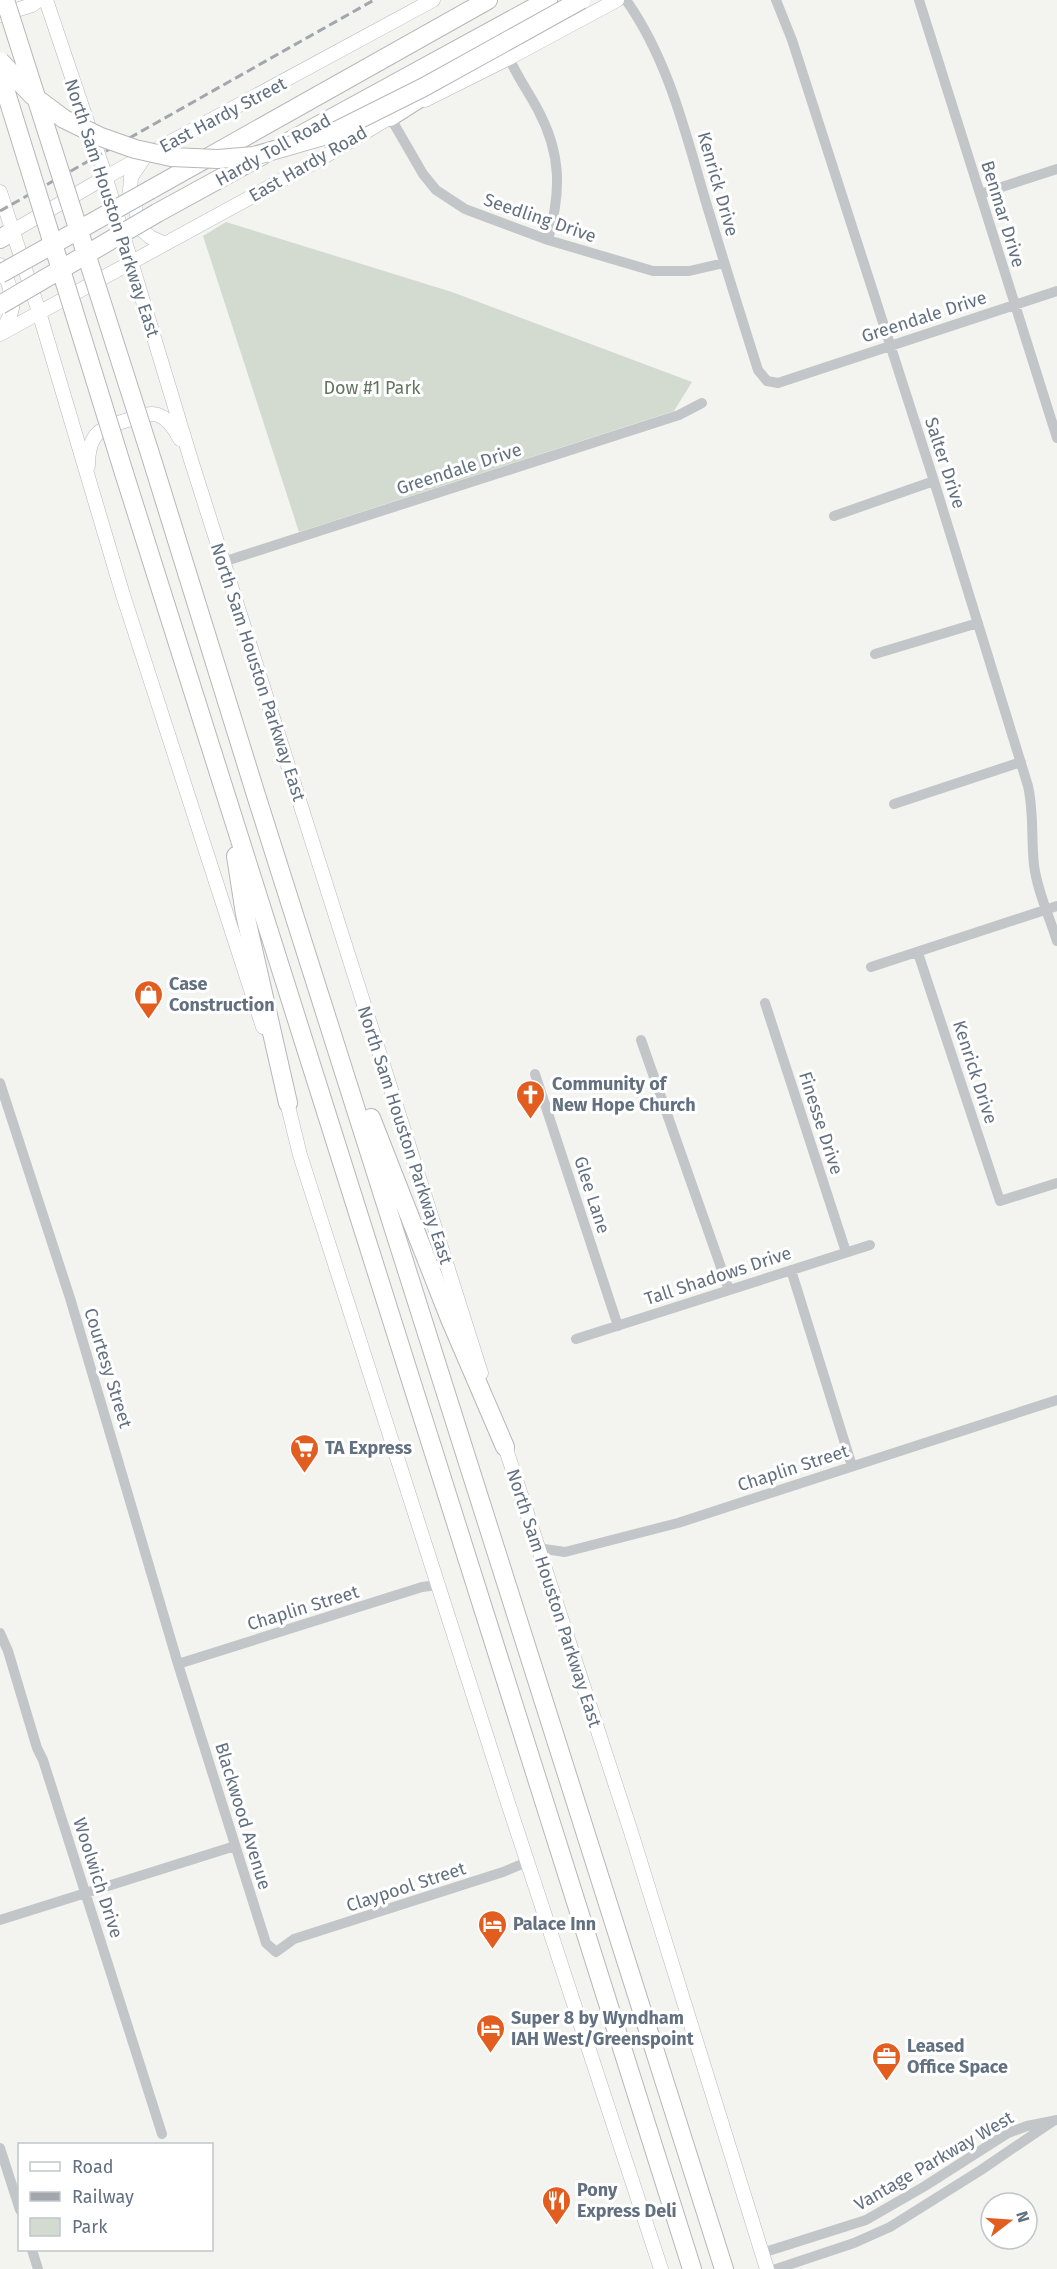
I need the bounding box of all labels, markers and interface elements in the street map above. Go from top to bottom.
street label: East Hardy Street [156,72,291,158]
street label: North Sam Houston Parkway East [60,76,164,340]
street label: Hardy Toll Road [211,109,335,191]
street label: East Hardy Road [245,121,371,207]
street label: Kenrick Drive [693,129,743,239]
street label: Benmar Drive [976,158,1030,270]
street label: Seedling Drive [481,188,599,248]
street label: Greendale Drive [859,286,989,348]
park label: Dow #1 Park [323,377,421,399]
street label: Salter Drive [920,415,970,511]
street label: Greendale Drive [394,438,524,500]
street label: North Sam Houston Parkway East [206,540,310,804]
place label: Case Construction [169,973,275,1016]
shop icon: Case Construction [132,978,164,1020]
street label: North Sam Houston Parkway East [353,1003,457,1267]
street label: Kenrick Drive [948,1017,1002,1127]
street label: Finesse Drive [794,1069,848,1177]
place label: Community of New Hope Church [552,1073,696,1116]
church icon: Community of New Hope Church [515,1078,547,1120]
street label: Glee Lane [569,1154,615,1236]
street label: Tall Shadows Drive [642,1242,794,1310]
street label: Courtesy Street [79,1305,137,1431]
supermarket icon: TA Express [288,1432,320,1474]
place label: TA Express [325,1437,412,1459]
street label: Chaplin Street [735,1440,852,1496]
street label: North Sam Houston Parkway East [502,1466,606,1730]
street label: Chaplin Street [245,1580,362,1635]
street label: Blackwood Avenue [210,1740,276,1892]
street label: Woolwich Drive [68,1815,128,1941]
street label: Claypool Street [344,1857,469,1917]
hotel icon: Palace Inn [476,1908,508,1950]
place label: Palace Inn [513,1913,596,1935]
place label: Super 8 by Wyndham IAH West/Greenspoint [511,2007,695,2050]
hotel icon: Super 8 by Wyndham IAH West/Greenspoint [474,2012,506,2054]
place label: Leased Office Space [907,2035,1008,2078]
office icon: Leased Office Space [870,2040,902,2082]
street label: Vantage Parkway West [851,2106,1018,2216]
legend [18,2143,213,2251]
text: Road [72,2156,114,2178]
place label: Pony Express Deli [577,2179,677,2222]
restaurant icon: Pony Express Deli [540,2184,572,2226]
text: Railway [72,2186,134,2208]
north arrow [979,2191,1039,2251]
text: N [1012,2209,1034,2225]
text: Park [72,2216,108,2238]

